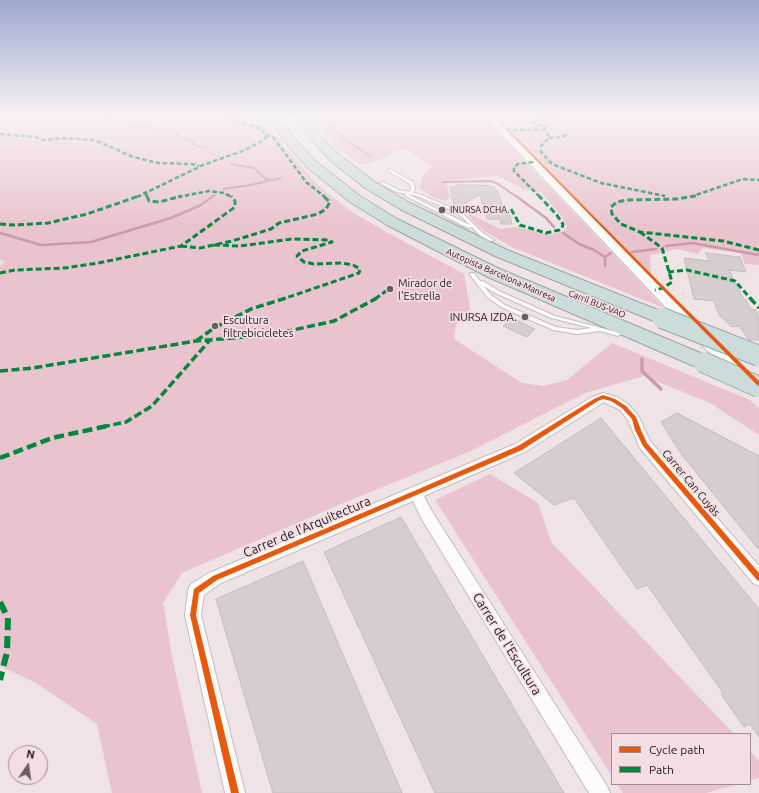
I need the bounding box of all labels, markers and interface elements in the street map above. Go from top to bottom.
marker: INURSA DCHA. [437,205,447,215]
place label: INURSA DCHA. [450,205,510,215]
street label: Autopista Barcelona-Manresa [445,246,557,304]
place label: Mirador de l'Estrella [398,276,452,302]
marker: Mirador de l'Estrella [385,284,395,294]
street label: Carril BUS-VAO [567,288,627,320]
place label: INURSA IZDA. [450,310,517,324]
marker: INURSA IZDA. [520,312,530,322]
place label: Escultura filtrebicicletes [223,313,293,339]
marker: Escultura filtrebicicletes [210,321,220,331]
street label: Carrer Can Cuyàs [659,447,723,519]
street label: Carrer de l'Arquitectura [241,493,373,561]
street label: Carrer de l'Escultura [469,590,545,698]
legend [611,733,751,785]
text: Cycle path [649,743,705,756]
north arrow [8,745,48,785]
text: N [25,748,36,761]
text: Path [649,763,674,776]

